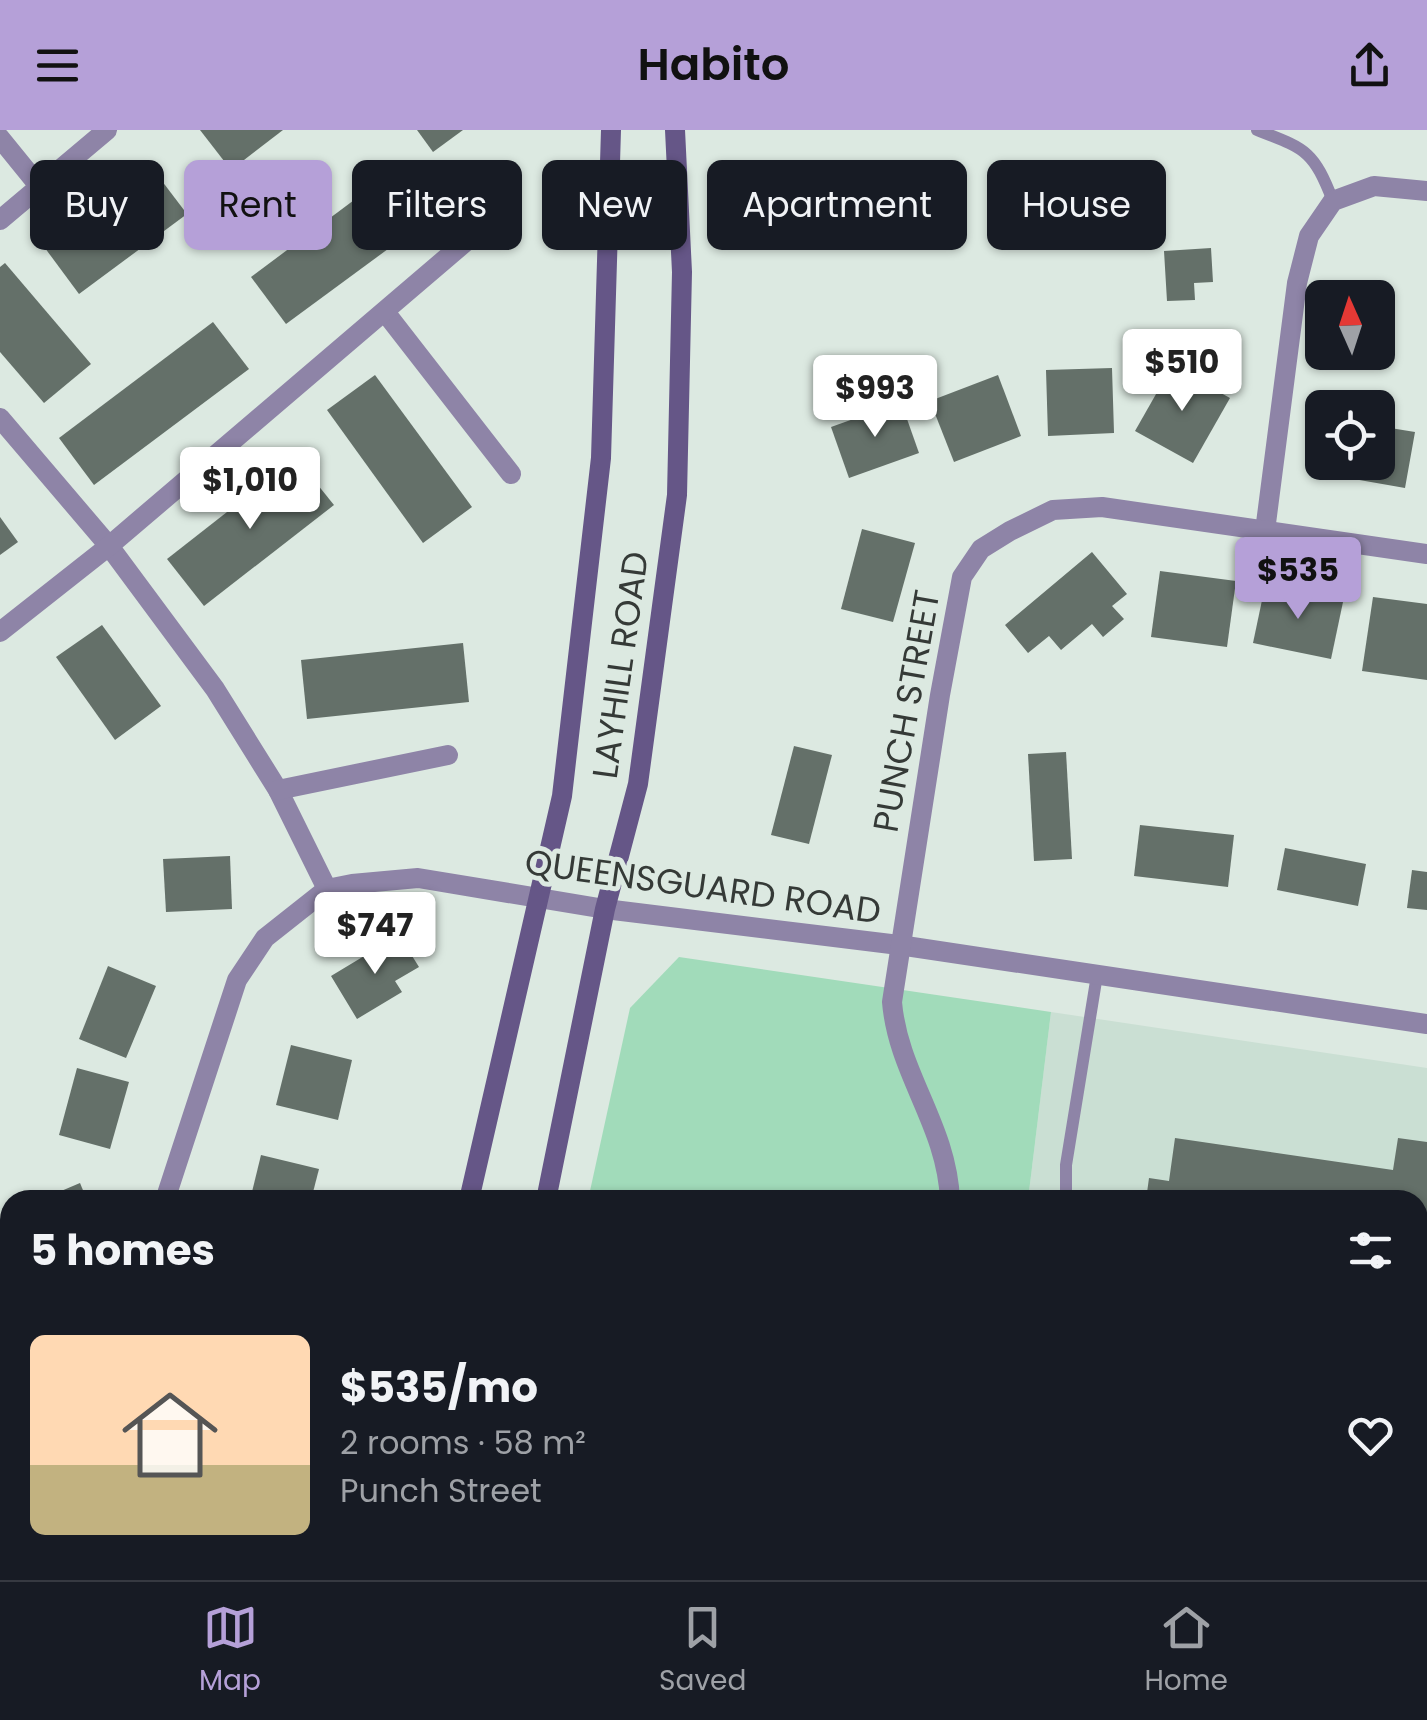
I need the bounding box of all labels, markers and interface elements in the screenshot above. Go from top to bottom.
text: Habito [638,33,789,96]
icon: menu [30,38,85,93]
icon: share [1342,38,1397,93]
chip: Buy [30,160,164,250]
chip: Rent [184,160,332,250]
chip: Filters [352,160,522,250]
chip: New [542,160,687,250]
chip: Apartment [707,160,967,250]
chip: House [987,160,1166,250]
north arrow [1305,280,1395,370]
map controls [1305,280,1395,480]
pin: $510 [1123,329,1241,414]
text: $510 [1145,339,1219,384]
pin: $993 [816,355,934,440]
text: $993 [835,365,915,410]
button: locate [1305,390,1395,480]
pin: $1,010 [169,447,331,532]
text: $1,010 [202,457,298,502]
pin: $535 [1239,537,1357,622]
text: $535 [1257,547,1339,592]
street label: LAYHILL ROAD [580,548,660,782]
street label: PUNCH STREET [861,586,951,836]
street label: QUEENSGUARD ROAD [522,837,884,935]
pin: $747 [316,892,434,977]
text: $747 [337,902,413,947]
text: 5 homes [30,1221,215,1280]
icon: filters [1343,1223,1398,1278]
text: $535/mo [340,1358,538,1417]
icon: home [110,1375,230,1495]
icon: heart [1343,1408,1398,1463]
text: 2 rooms · 58 m² [340,1420,586,1465]
text: Punch Street [340,1468,542,1513]
tab: Map [199,1600,261,1702]
tab: Saved [659,1600,746,1702]
tab: Home [1144,1600,1228,1702]

